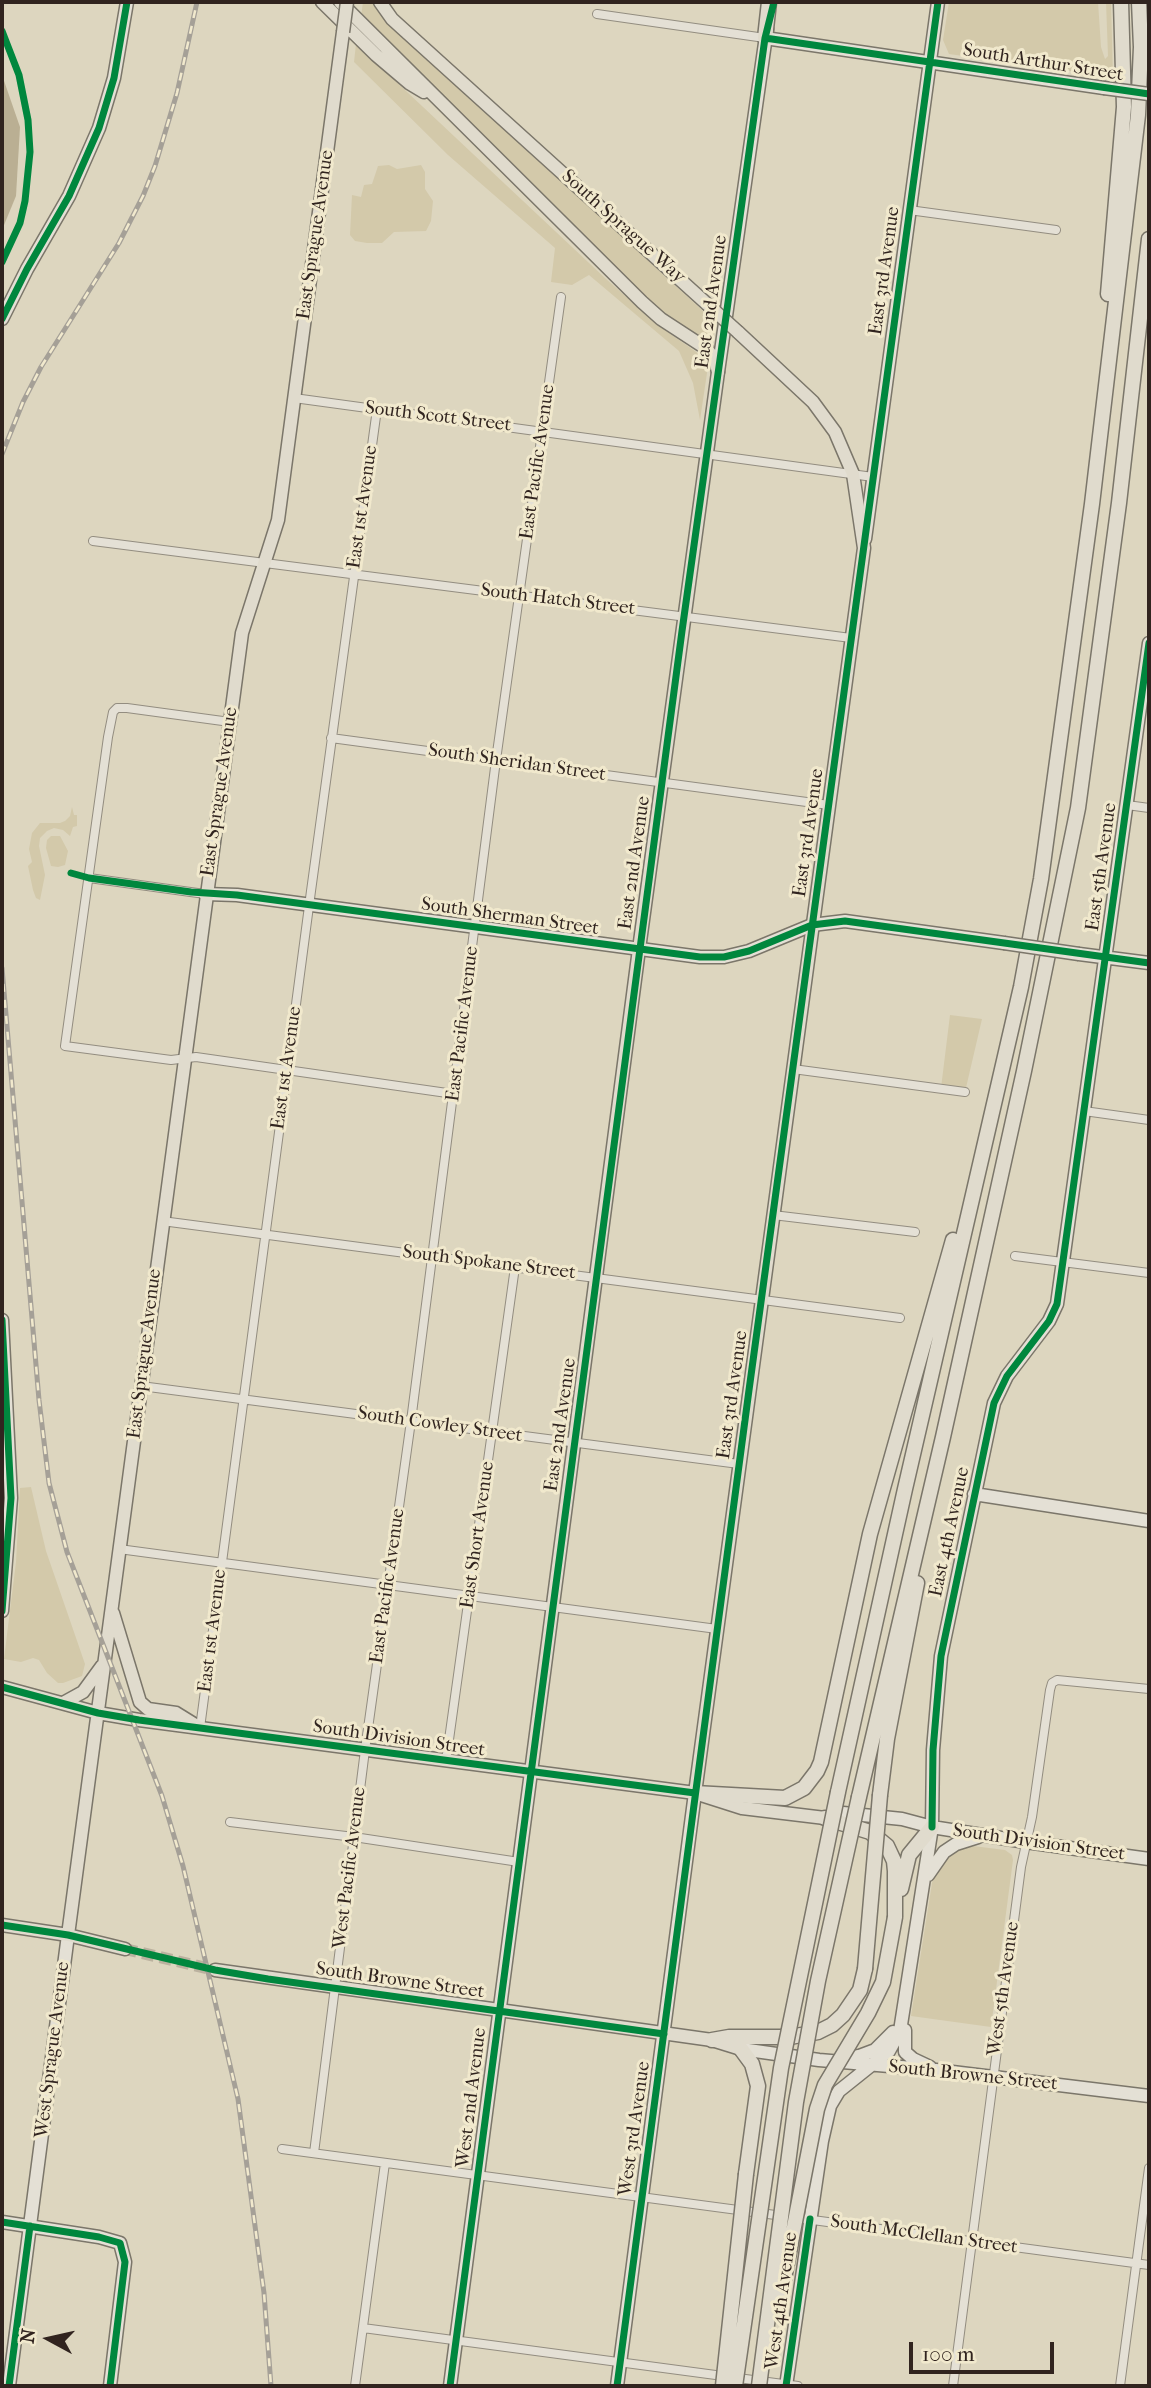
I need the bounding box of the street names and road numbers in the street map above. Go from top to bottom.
street label: South Arthur Street [961,39,1125,87]
street label: East Sprague Avenue [293,149,339,321]
street label: South Sprague Way [556,165,690,289]
street label: East 3rd Avenue [865,205,905,337]
street label: East 2nd Avenue [691,234,733,370]
street label: East Pacific Avenue [516,383,560,541]
street label: South Scott Street [364,397,512,437]
street label: East 1st Avenue [343,444,383,570]
street label: South Hatch Street [480,579,636,621]
street label: East Sprague Avenue [197,706,243,878]
street label: South Sheridan Street [427,739,607,787]
street label: East 3rd Avenue [789,767,829,899]
street label: East 2nd Avenue [614,795,656,931]
street label: East 5th Avenue [1082,801,1122,933]
street label: South Sherman Street [420,893,600,941]
street label: East Pacific Avenue [442,945,484,1103]
street label: East 1st Avenue [267,1005,307,1131]
street label: South Spokane Street [401,1241,577,1285]
street label: East Sprague Avenue [123,1268,167,1440]
street label: East 3rd Avenue [713,1329,753,1461]
street label: East 2nd Avenue [540,1357,582,1493]
street label: South Cowley Street [356,1402,524,1448]
street label: East Short Avenue [456,1460,500,1610]
street label: East 4th Avenue [925,1465,975,1599]
street label: East Pacific Avenue [366,1507,410,1665]
street label: East 1st Avenue [194,1568,232,1694]
street label: South Division Street [311,1716,487,1762]
street label: West Pacific Avenue [329,1786,371,1950]
street label: South Division Street [951,1820,1127,1866]
street label: West 5th Avenue [983,1920,1025,2058]
street label: South Browne Street [314,1958,486,2004]
street label: West Sprague Avenue [31,1961,75,2139]
street label: West 2nd Avenue [452,2027,492,2169]
street label: South Browne Street [887,2056,1059,2096]
street label: West 3rd Avenue [614,2060,656,2198]
street label: South McClellan Street [829,2211,1019,2259]
street label: West 4th Avenue [761,2231,803,2371]

